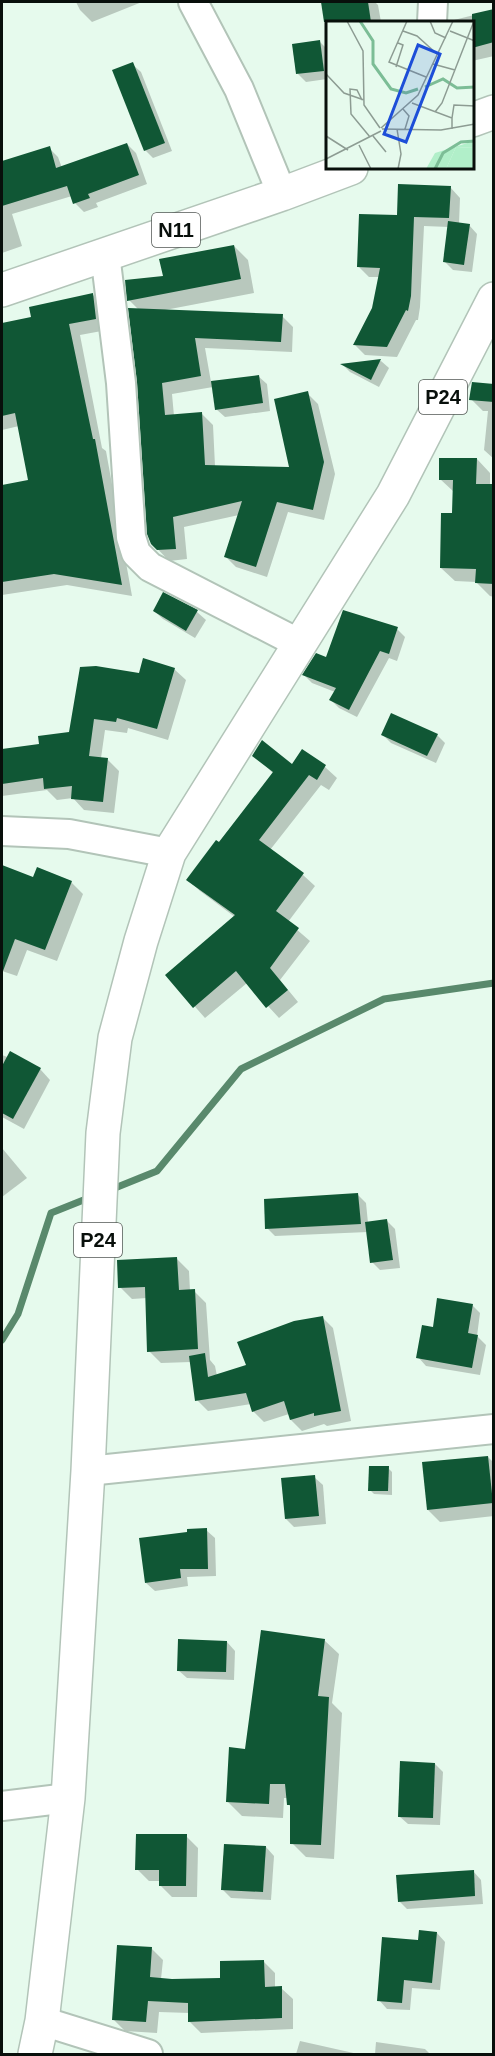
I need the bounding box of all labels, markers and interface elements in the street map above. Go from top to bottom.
inset map [326,21,474,170]
road number: N11 [152,213,200,247]
road number: P24 [419,380,467,414]
road number: P24 [74,1223,122,1257]

